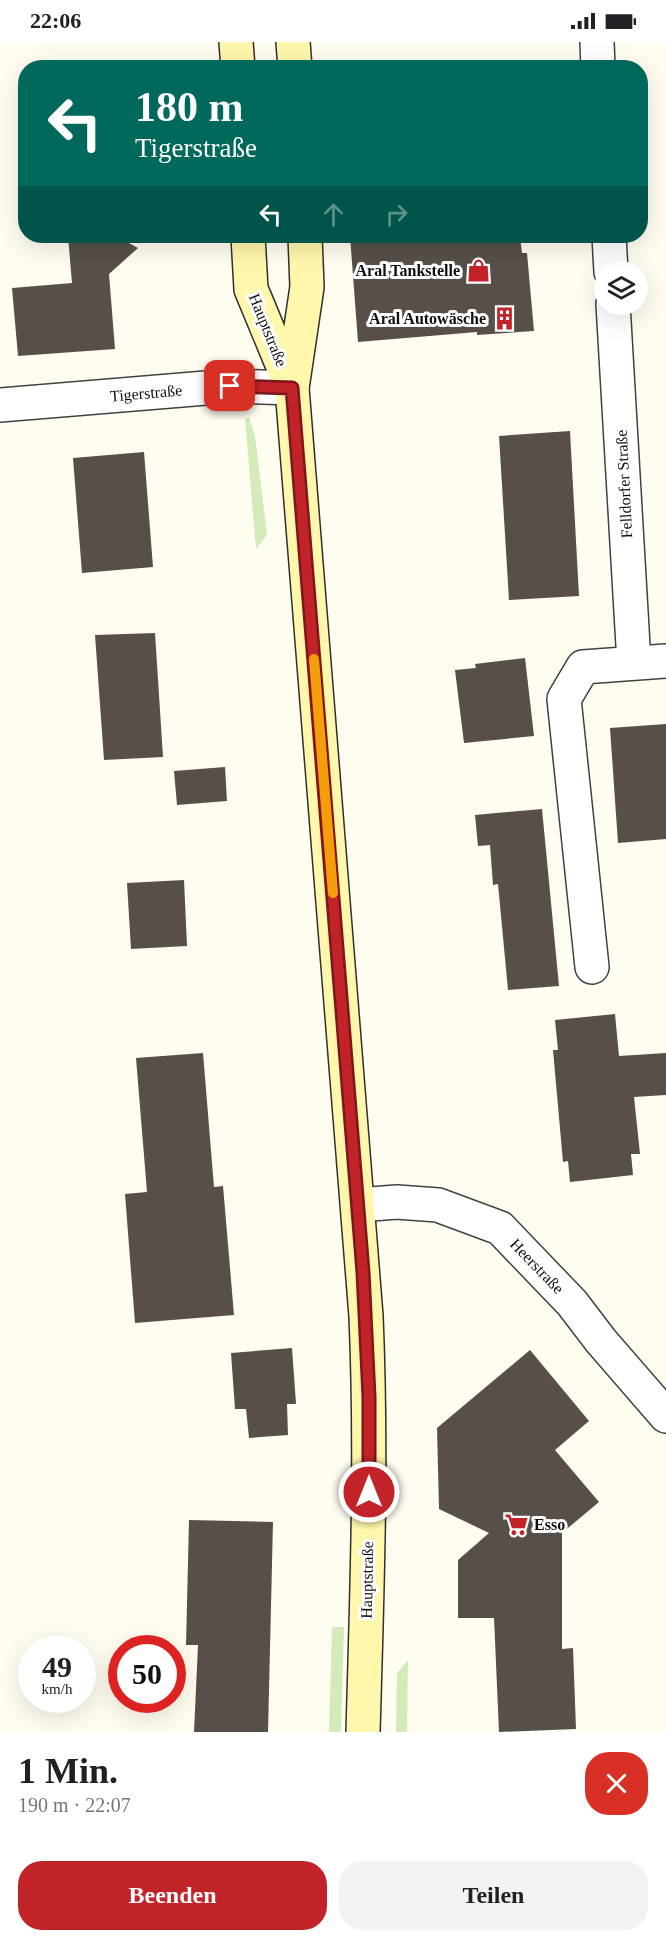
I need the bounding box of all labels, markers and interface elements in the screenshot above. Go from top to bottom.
text: 22:06 [30,8,81,33]
icon: left [36,84,114,162]
text: 180 m [135,84,244,130]
text: Tigerstraße [135,133,257,163]
icon: left [254,198,287,231]
icon: ahead [317,198,350,231]
icon: right [380,198,413,231]
shop icon: Aral Tankstelle [465,257,491,283]
map controls [594,261,648,315]
button: layers [594,261,648,315]
place label: Aral Tankstelle [356,262,460,279]
street label: Hauptstraße [245,291,290,369]
building icon: Aral Autowäsche [491,305,517,331]
place label: Aral Autowäsche [369,310,486,327]
pin [204,360,255,411]
icon: arrive [213,369,246,402]
street label: Tigerstraße [109,381,183,406]
street label: Felldorfer Straße [613,429,635,539]
street label: Heerstraße [507,1235,567,1297]
position arrow [337,1460,401,1524]
supermarket icon: Esso [503,1511,529,1537]
place label: Esso [534,1516,565,1533]
street label: Hauptstraße [358,1541,377,1619]
speed limit sign: 50 [108,1635,186,1713]
text: 49 [42,1650,72,1683]
text: km/h [42,1681,72,1697]
text: 1 Min. [18,1751,118,1791]
button: close [585,1752,648,1815]
text: 190 m · 22:07 [18,1794,131,1816]
button: Beenden [18,1861,327,1930]
button: Teilen [339,1861,648,1930]

